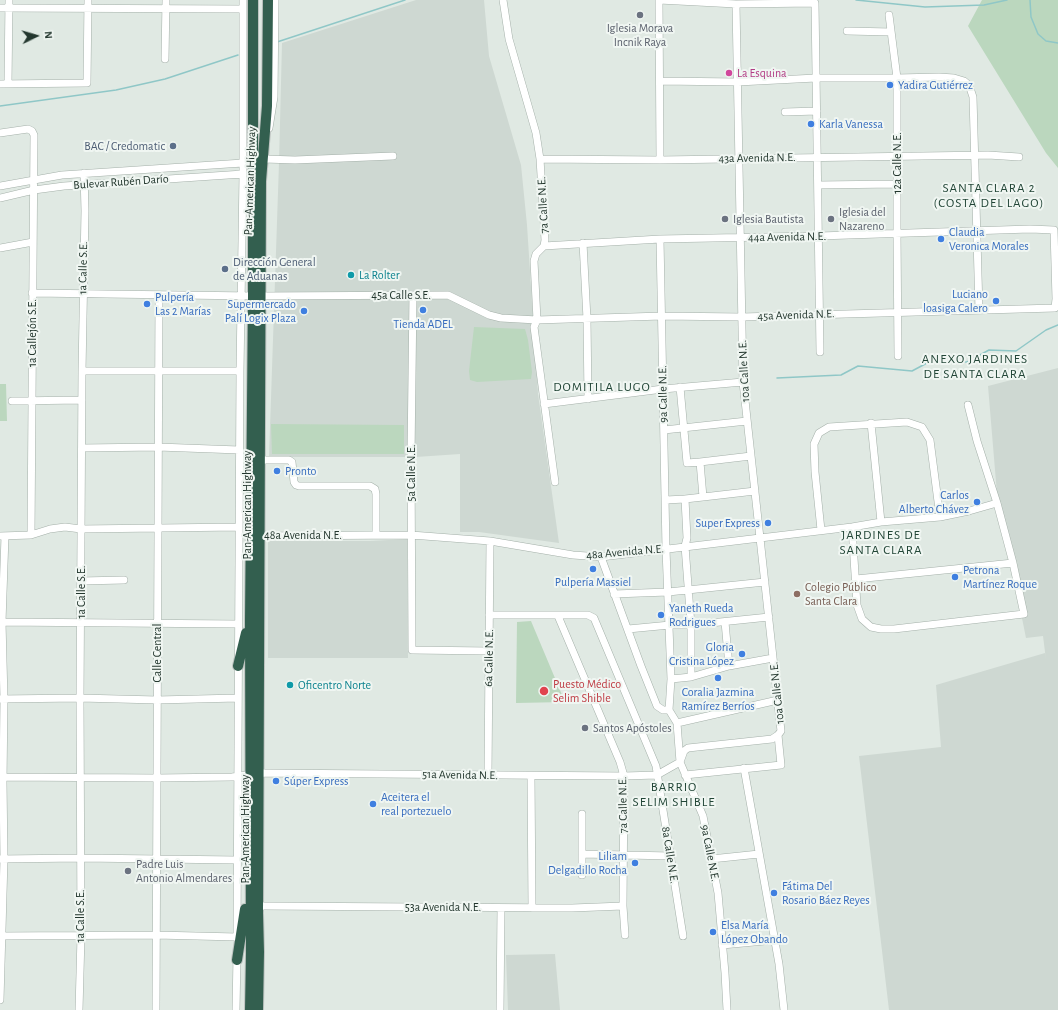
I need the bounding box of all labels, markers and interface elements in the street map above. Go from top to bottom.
marker: Iglesia Morava Incnik Raya [635,10,645,20]
north arrow [16,16,56,56]
place label: Iglesia Morava Incnik Raya [607,21,673,49]
text: N [43,31,54,39]
place label: La Esquina [737,66,787,80]
marker: La Esquina [724,68,734,78]
place label: Yadira Gutiérrez [898,78,973,92]
marker: Yadira Gutiérrez [885,80,895,90]
place label: Karla Vanessa [819,117,883,131]
marker: Karla Vanessa [806,119,816,129]
street label: Pan-American Highway [241,126,259,236]
street label: 12a Calle N.E. [890,132,904,194]
place label: BAC / Credomatic [84,139,165,153]
marker: BAC / Credomatic [168,141,178,151]
street label: 43a Avenida N.E. [718,150,796,166]
street label: Bulevar Rubén Darío [73,171,169,193]
street label: 7a Calle N.E. [534,176,552,234]
district label: SANTA CLARA 2 (COSTA DEL LAGO) [934,180,1044,211]
place label: Iglesia del Nazareno [839,205,886,233]
place label: Iglesia Bautista [733,212,804,226]
marker: Iglesia Bautista [720,214,730,224]
marker: Iglesia del Nazareno [826,214,836,224]
place label: Claudia Veronica Morales [949,225,1029,253]
street label: 44a Avenida N.E. [748,229,826,245]
marker: Claudia Veronica Morales [936,234,946,244]
street label: 1a Calle S.E. [75,241,91,295]
place label: Dirección General de Aduanas [233,255,316,283]
marker: Dirección General de Aduanas [220,264,230,274]
place label: La Rolter [359,268,400,282]
marker: La Rolter [346,270,356,280]
place label: Luciano loasiga Calero [923,287,988,315]
street label: 45a Calle S.E. [371,288,431,302]
place label: Pulpería Las 2 Marías [155,290,211,318]
marker: Luciano loasiga Calero [991,296,1001,306]
place label: Supermercado Palí Logix Plaza [225,297,296,325]
street label: 1a Callejón S.E. [25,299,39,367]
marker: Pulpería Las 2 Marías [142,299,152,309]
marker: Tienda ADEL [418,305,428,315]
marker: Supermercado Palí Logix Plaza [299,306,309,316]
street label: 45a Avenida N.E. [757,306,835,324]
place label: Tienda ADEL [393,317,453,331]
street label: 10a Calle N.E. [735,340,753,402]
district label: ANEXO JARDINES DE SANTA CLARA [922,351,1028,382]
street label: 9a Calle N.E. [655,365,671,423]
district label: DOMITILA LUGO [553,379,651,395]
street label: 5a Calle N.E. [404,445,418,501]
street label: Pan-American Highway [240,451,254,559]
place label: Pronto [285,464,316,478]
marker: Pronto [272,466,282,476]
place label: Carlos Alberto Chávez [899,488,969,516]
marker: Carlos Alberto Chávez [972,497,982,507]
place label: Super Express [695,516,760,530]
marker: Super Express [763,518,773,528]
district label: JARDINES DE SANTA CLARA [839,527,923,558]
street label: 48a Avenida N.E. [264,528,342,542]
street label: 48a Avenida N.E. [585,541,665,563]
place label: Petrona Martínez Roque [963,563,1037,591]
marker: Pulpería Massiel [588,564,598,574]
street label: 1a Calle S.E. [74,565,88,619]
marker: Petrona Martínez Roque [950,572,960,582]
place label: Pulpería Massiel [555,575,631,589]
place label: Colegio Público Santa Clara [805,580,877,608]
marker: Colegio Público Santa Clara [792,589,802,599]
place label: Yaneth Rueda Rodrigues [669,601,734,629]
marker: Yaneth Rueda Rodrigues [656,610,666,620]
street label: Calle Central [150,623,164,683]
street label: 6a Calle N.E. [481,629,497,687]
place label: Gloria Cristina López [669,640,734,668]
marker: Gloria Cristina López [737,649,747,659]
street label: 10a Calle N.E. [767,661,787,725]
marker: Coralia Jazmina Ramírez Berríos [713,673,723,683]
place label: Puesto Médico Selim Shible [553,677,621,705]
place label: Oficentro Norte [298,678,371,692]
marker: Oficentro Norte [285,680,295,690]
marker: Puesto Médico Selim Shible [538,685,550,697]
place label: Coralia Jazmina Ramírez Berríos [681,685,755,713]
place label: Santos Apóstoles [593,721,672,735]
marker: Santos Apóstoles [580,723,590,733]
street label: 51a Avenida N.E. [422,767,498,783]
place label: Súper Express [284,774,349,788]
street label: Pan-American Highway [238,775,252,883]
marker: Súper Express [271,776,281,786]
street label: 7a Calle N.E. [615,776,631,834]
district label: BARRIO SELIM SHIBLE [633,779,715,810]
place label: Aceitera el real portezuelo [381,790,451,818]
marker: Aceitera el real portezuelo [368,799,378,809]
street label: 9a Calle N.E. [697,823,723,883]
street label: 8a Calle N.E. [658,825,682,885]
place label: Liliam Delgadillo Rocha [548,849,627,877]
place label: Padre Luis Antonio Almendares [136,857,232,885]
marker: Liliam Delgadillo Rocha [630,858,640,868]
marker: Padre Luis Antonio Almendares [123,866,133,876]
place label: Fátima Del Rosario Báez Reyes [782,879,870,907]
marker: Fátima Del Rosario Báez Reyes [769,888,779,898]
street label: 1a Calle S.E. [73,889,87,943]
street label: 53a Avenida N.E. [405,900,481,914]
place label: Elsa María López Obando [721,918,788,946]
marker: Elsa María López Obando [708,927,718,937]

